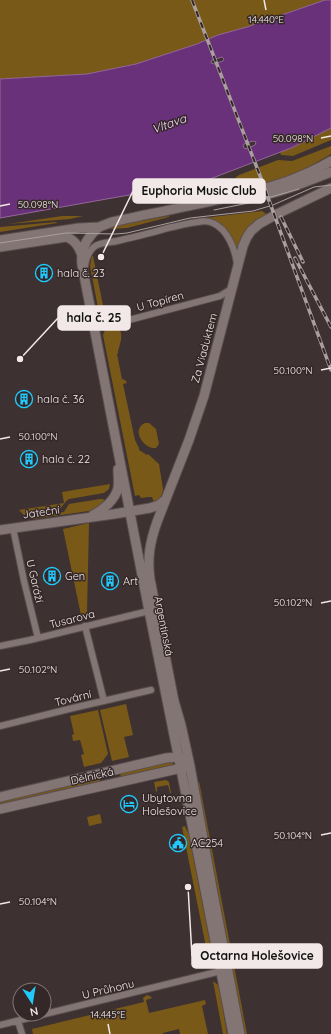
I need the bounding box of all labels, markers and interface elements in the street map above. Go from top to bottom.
text: 14.440°E [248,13,284,26]
water label: Vltava [150,110,189,137]
text: 50.098°N [273,132,313,145]
callout: Euphoria Music Club [133,179,265,203]
text: Euphoria Music Club [141,183,257,198]
text: 50.098°N [18,198,58,211]
building icon: hala č. 23 [34,263,54,283]
place label: hala č. 23 [57,266,105,280]
street label: U Topíren [135,288,185,314]
callout: hala č. 25 [58,306,130,330]
text: hala č. 25 [66,310,122,325]
street label: Za Viaduktem [188,311,220,385]
text: 50.100°N [274,364,313,377]
building icon: hala č. 36 [14,389,34,409]
place label: hala č. 36 [37,392,85,406]
text: 50.100°N [19,430,58,443]
building icon: hala č. 22 [19,449,39,469]
place label: hala č. 22 [42,452,90,466]
street label: Jateční [22,502,61,522]
street label: U Garáží [23,558,47,604]
building icon: Gen [42,566,62,586]
place label: Gen [65,569,85,583]
building icon: Art [100,571,120,591]
place label: Art [123,574,138,588]
street label: Argentinská [151,595,177,657]
text: 50.102°N [274,596,312,609]
street label: Tusarova [48,607,96,631]
text: 50.102°N [19,663,57,676]
street label: Tovární [53,687,93,709]
street label: Dělnická [69,764,115,788]
place label: Ubytovna Holešovice [142,791,197,818]
hotel icon: Ubytovna Holešovice [119,794,139,814]
text: 50.104°N [274,829,312,842]
public building icon: AC254 [168,833,188,853]
place label: AC254 [191,836,223,850]
text: 50.104°N [19,895,57,908]
callout: Octarna Holešovice [192,944,322,968]
text: Octarna Holešovice [200,948,314,963]
street label: U Průhonu [80,976,136,1002]
north arrow [12,982,52,1022]
text: N [29,1004,39,1019]
text: 14.445°E [90,1008,126,1021]

